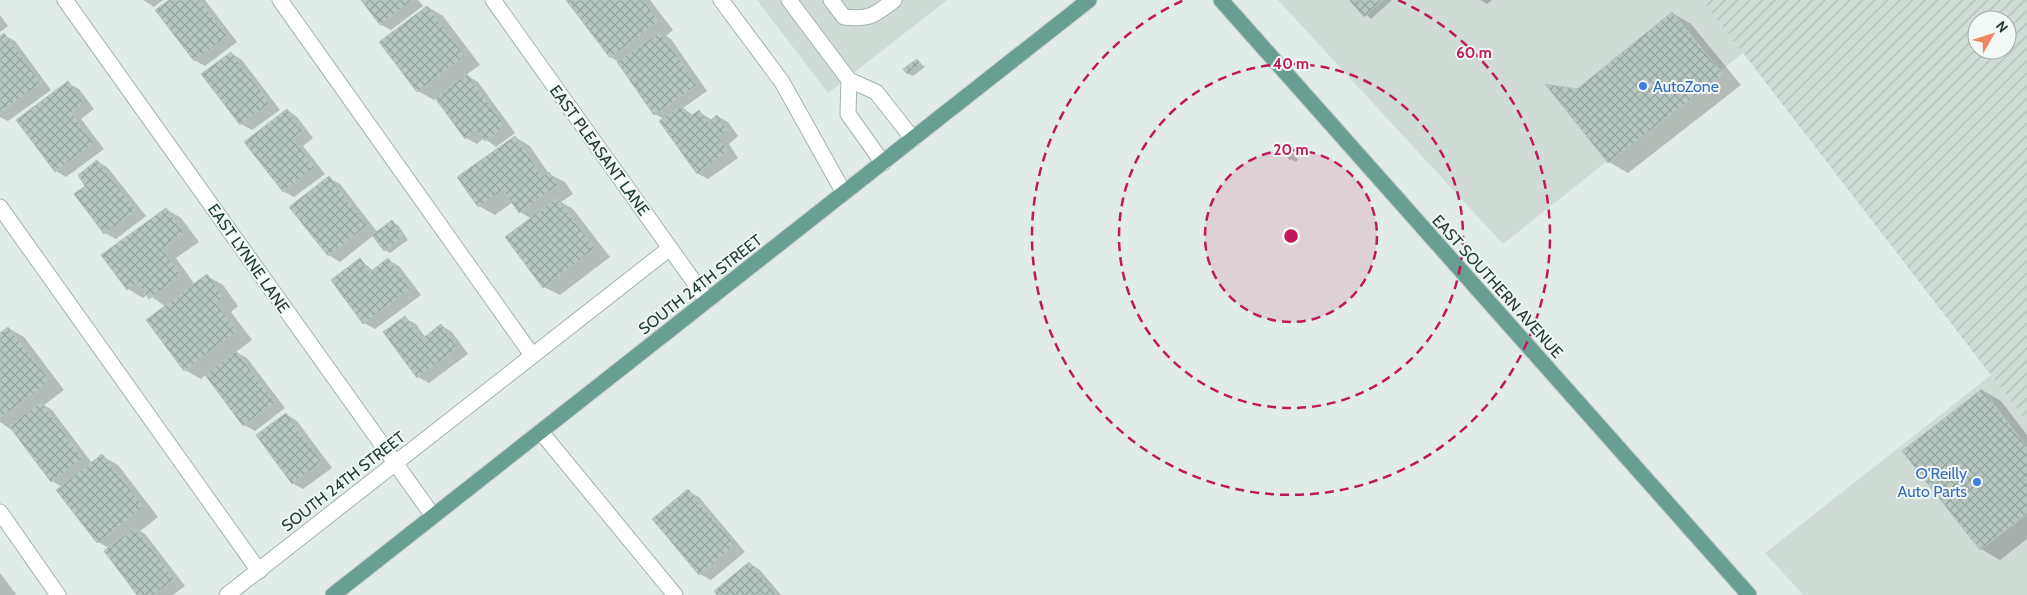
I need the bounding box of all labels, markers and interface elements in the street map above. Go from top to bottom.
north arrow [1967,10,2017,60]
text: N [1992,17,2012,36]
text: 60 m [1456,44,1492,62]
text: 40 m [1273,55,1309,73]
place label: AutoZone [1653,77,1719,96]
marker: AutoZone [1637,80,1649,92]
street label: EAST PLEASANT LANE [546,81,653,219]
text: 20 m [1274,141,1308,159]
street label: EAST LYNNE LANE [204,200,293,317]
street label: EAST SOUTHERN AVENUE [1428,211,1567,362]
centre of rings [1282,227,1300,245]
street label: SOUTH 24TH STREET [635,230,766,338]
street label: SOUTH 24TH STREET [278,427,409,535]
place label: O'Reilly Auto Parts [1898,464,1967,501]
marker: O'Reilly Auto Parts [1971,476,1983,488]

